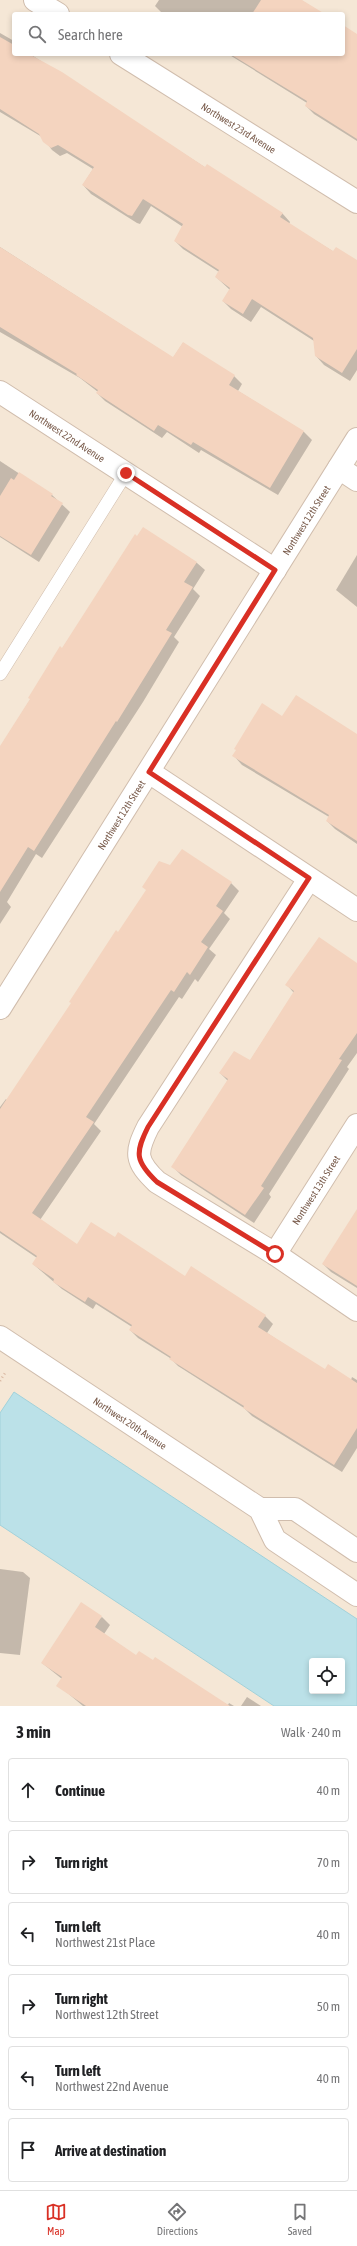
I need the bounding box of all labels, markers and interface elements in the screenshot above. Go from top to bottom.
search box [12,12,345,56]
icon: search [26,23,48,45]
text: Search here [58,26,123,43]
street label: Northwest 23rd Avenue [200,100,278,156]
street label: Northwest 22nd Avenue [27,407,107,464]
route end [117,464,135,482]
street label: Northwest 12th Street [280,483,332,557]
street label: Northwest 12th Street [95,778,147,852]
street label: Northwest 13th Street [290,1153,342,1227]
route start [266,1245,284,1263]
street label: Northwest 20th Avenue [91,1395,169,1452]
map controls [309,1658,345,1694]
button: locate [309,1658,345,1694]
text: 3 min [16,1722,51,1742]
text: Walk · 240 m [281,1725,341,1740]
icon: ahead [17,1779,39,1801]
text: Continue [55,1782,105,1799]
text: 40 m [317,1783,340,1798]
icon: right [17,1851,39,1873]
text: Turn right [55,1854,108,1871]
text: 70 m [317,1855,340,1870]
text: Turn left [55,1918,101,1935]
icon: left [17,1923,39,1945]
text: 40 m [317,1927,340,1942]
text: Northwest 21st Place [55,1935,155,1950]
text: Turn right [55,1990,108,2007]
icon: right [17,1995,39,2017]
text: 50 m [317,1999,340,2014]
text: Northwest 12th Street [55,2007,159,2022]
text: Turn left [55,2062,101,2079]
icon: left [17,2067,39,2089]
text: 40 m [317,2071,340,2086]
text: Northwest 22nd Avenue [55,2079,169,2094]
icon: arrive [17,2139,39,2161]
text: Arrive at destination [55,2142,166,2159]
tab: Map [45,2201,67,2237]
tab: Directions [157,2201,198,2237]
tab: Saved [288,2201,312,2237]

